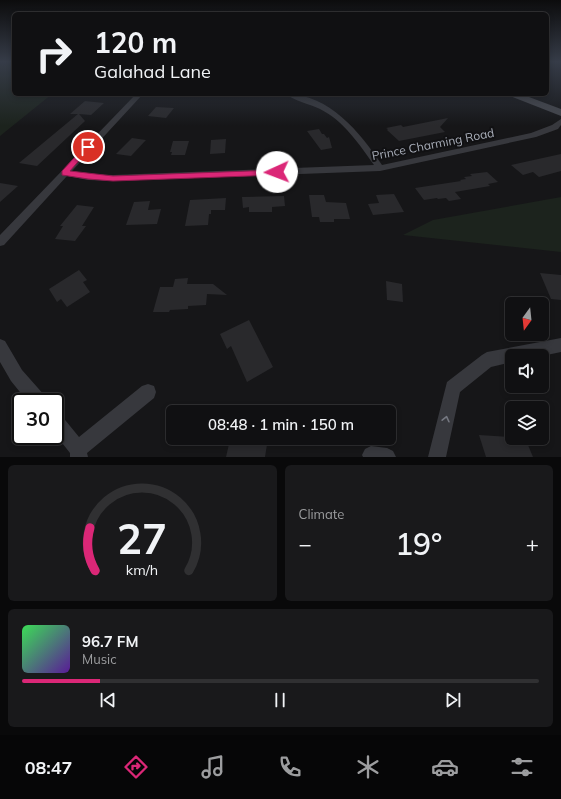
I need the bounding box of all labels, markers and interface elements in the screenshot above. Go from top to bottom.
text: 120 m [94,25,177,60]
icon: right [28,28,80,80]
text: Galahad Lane [94,60,211,83]
street label: Prince Charming Road [370,125,496,163]
pin [71,130,105,164]
icon: arrive [77,136,99,158]
position arrow [256,151,298,193]
north arrow [505,297,549,341]
map controls [505,297,549,445]
button: sound [505,349,549,393]
speed limit sign: 30 [12,393,64,445]
button: layers [505,401,549,445]
text: 08:48 · 1 min · 150 m [208,415,354,434]
one-way arrow [441,416,449,422]
text: Climate [299,506,344,522]
text: 27 [117,512,167,564]
text: 19° [395,525,442,563]
text: − [299,530,312,558]
text: + [526,530,539,558]
text: km/h [126,561,158,579]
text: 96.7 FM [82,632,138,651]
text: Music [82,651,117,667]
icon: previous [97,689,119,711]
icon: pause [269,689,291,711]
icon: next [442,689,464,711]
icon: directions [122,753,150,781]
icon: music [199,753,227,781]
icon: phone [276,753,304,781]
icon: climate [354,753,382,781]
icon: car [431,753,459,781]
icon: filters [508,753,536,781]
text: 08:47 [25,756,72,779]

